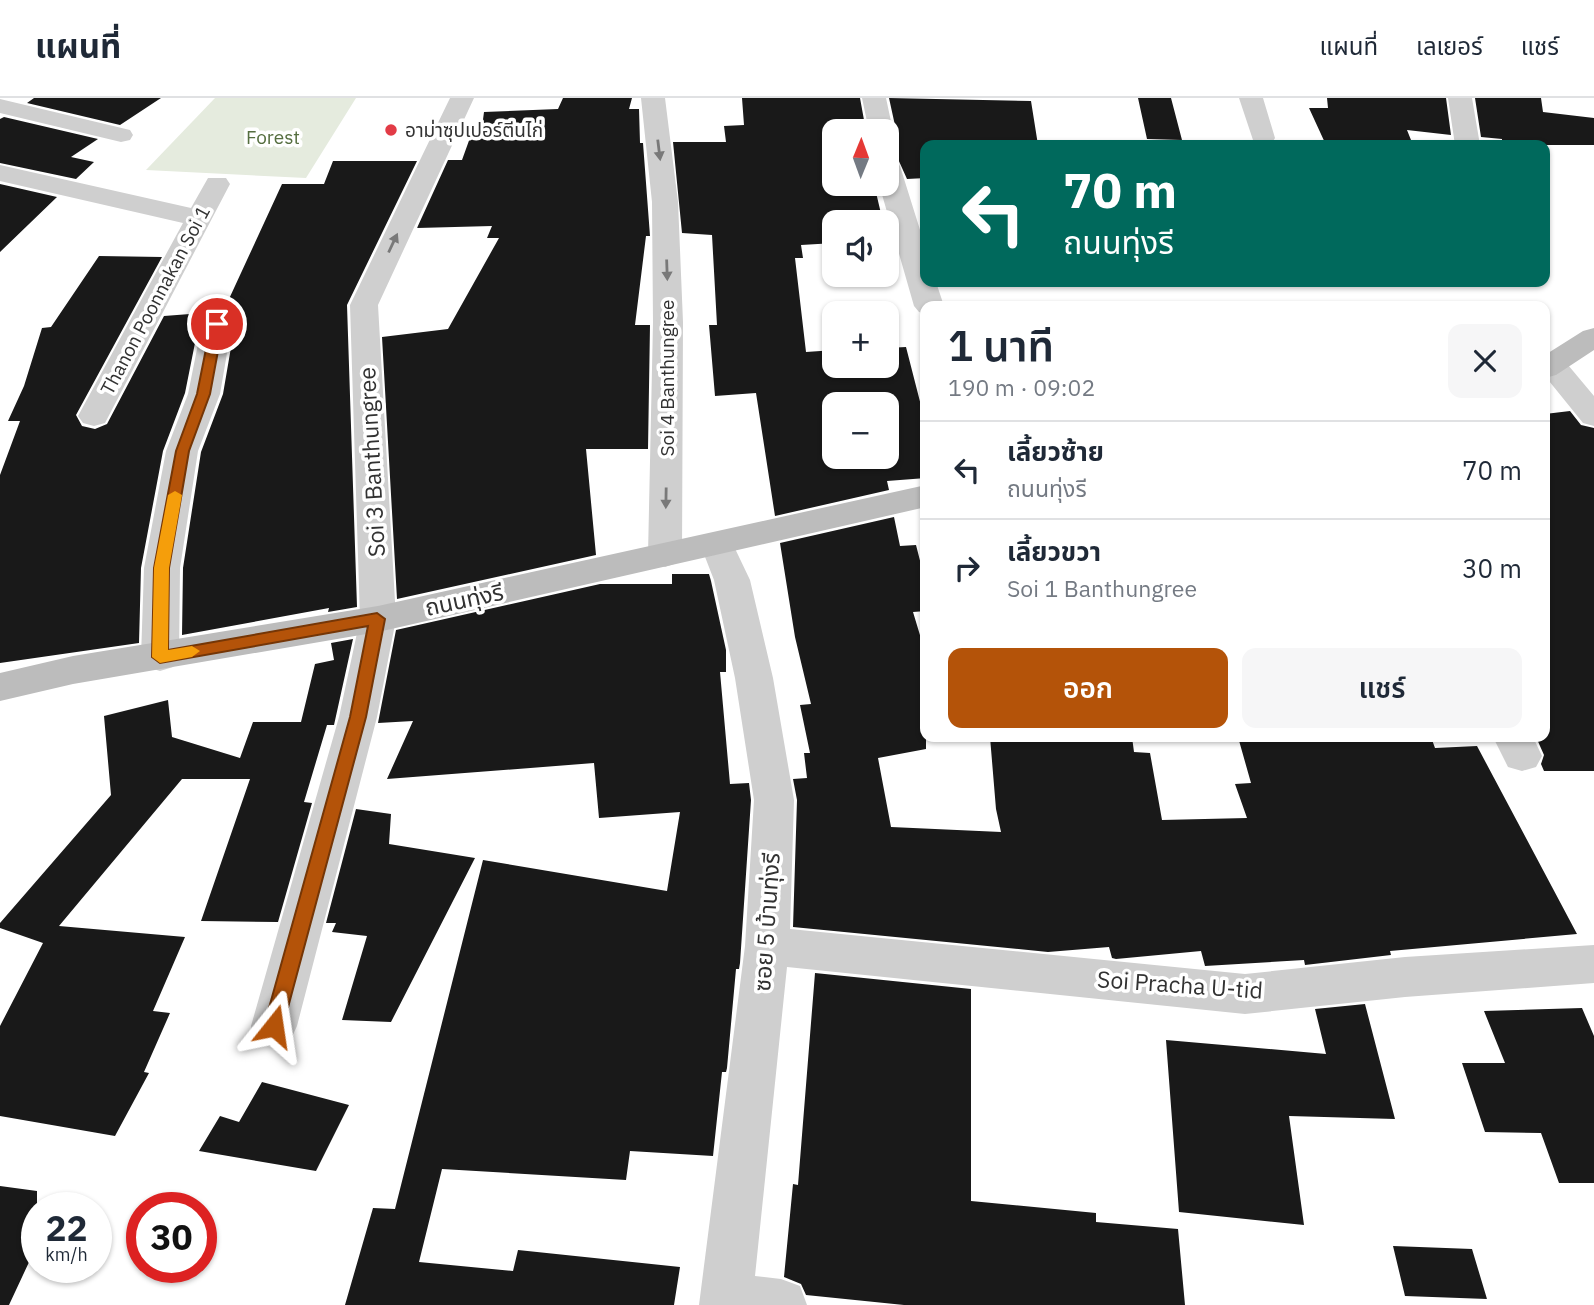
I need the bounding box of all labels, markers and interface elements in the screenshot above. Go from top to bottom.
text: แผนที่ [35,24,121,67]
text: แผนที่ [1320,30,1378,62]
text: เลเยอร์ [1416,30,1483,62]
text: แชร์ [1521,30,1559,62]
place label: อาม่าซุปเปอร์ตีนไก่ [405,118,543,142]
north arrow [822,119,900,196]
map controls [822,119,899,469]
marker: อาม่าซุปเปอร์ตีนไก่ [383,122,399,138]
park label: Forest [246,125,300,149]
one-way arrow [653,139,664,161]
text: 70 m [1063,158,1177,221]
icon: left [948,168,1039,259]
street label: Thanon Poonnakan Soi 1 [95,202,215,398]
button: sound [822,210,899,287]
text: ถนนทุ่งรี [1063,221,1174,263]
one-way arrow [387,233,399,253]
one-way arrow [661,260,672,282]
pin [187,294,247,354]
street label: Soi 4 Banthungree [655,300,679,456]
button: + [822,301,899,378]
icon: arrive [198,305,236,343]
text: 1 นาที [948,318,1054,373]
button: close [1448,324,1522,398]
street label: Soi 3 Banthungree [351,366,391,558]
text: 190 m · 09:02 [948,372,1095,402]
button: − [822,392,899,469]
text: เลี้ยวซ้าย [1007,434,1104,468]
icon: left [948,451,986,489]
text: 70 m [1462,453,1522,487]
text: ถนนทุ่งรี [1007,473,1087,503]
one-way arrow [660,487,672,509]
text: เลี้ยวขวา [1007,534,1101,568]
icon: right [948,549,986,587]
text: 30 m [1462,551,1522,585]
text: Soi 1 Banthungree [1007,573,1197,603]
street label: ถนนทุ่งรี [422,576,506,622]
button: ออก [948,648,1228,728]
button: แชร์ [1242,648,1522,728]
street label: ซอย 5 บ้านทุ่งรี [746,852,786,992]
street label: Soi Pracha U-tid [1096,963,1264,1005]
position arrow [237,989,311,1063]
speed limit sign: 30 [126,1192,217,1283]
text: 22 [45,1205,88,1251]
text: km/h [45,1243,88,1266]

